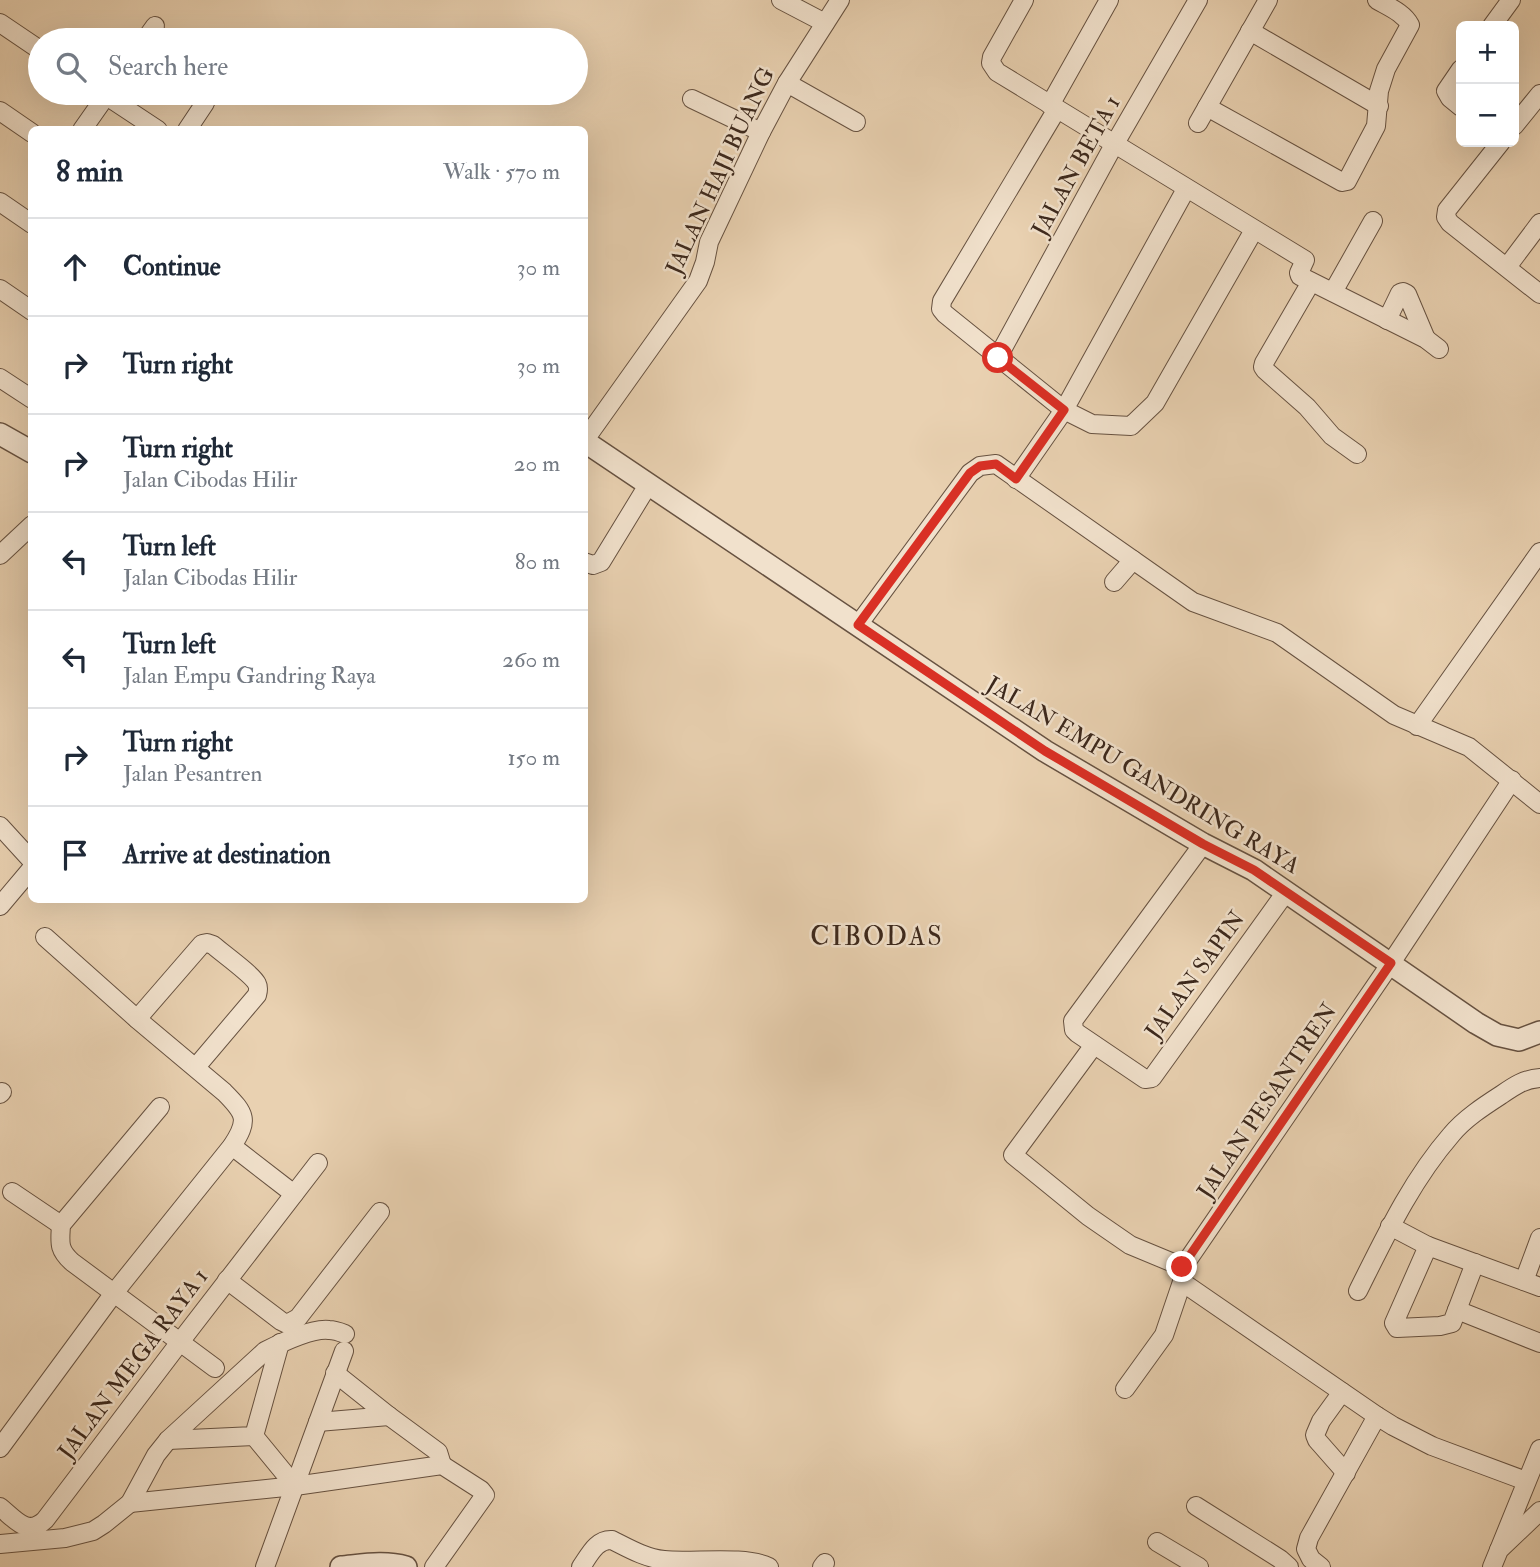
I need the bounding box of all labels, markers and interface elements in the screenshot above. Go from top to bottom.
map controls [1456,21,1519,147]
button: + [1456,21,1519,84]
search box [28,28,588,105]
icon: search [52,48,90,86]
text: Search here [108,51,228,83]
street label: JALAN HAJI BUANG [659,63,781,280]
button: − [1456,84,1519,147]
street label: JALAN BETA 1 [1025,90,1127,242]
text: 8 min [56,153,123,190]
text: Walk · 570 m [443,157,560,186]
icon: ahead [56,248,94,286]
text: Continue [123,251,221,283]
text: 30 m [517,253,560,282]
route start [982,342,1013,373]
icon: right [56,346,94,384]
text: Turn right [123,349,233,381]
text: 30 m [517,351,560,380]
text: Turn right [123,433,233,465]
icon: right [56,444,94,482]
text: 20 m [514,449,560,478]
text: Jalan Cibodas Hilir [123,465,297,494]
text: Turn left [123,531,216,563]
icon: left [56,542,94,580]
text: 80 m [515,547,560,576]
text: Jalan Cibodas Hilir [123,563,297,592]
text: Turn left [123,629,216,661]
icon: left [56,640,94,678]
text: 260 m [502,645,560,674]
text: Jalan Empu Gandring Raya [123,661,376,690]
street label: JALAN EMPU GANDRING RAYA [980,669,1305,881]
text: Turn right [123,727,233,759]
icon: right [56,738,94,776]
text: 150 m [507,743,560,772]
text: Jalan Pesantren [123,759,262,788]
icon: arrive [56,836,94,874]
text: Arrive at destination [123,839,331,871]
street label: JALAN SAPIN [1138,905,1252,1046]
district label: CIBODAS [810,921,944,953]
street label: JALAN PESANTREN [1190,997,1344,1205]
route end [1166,1251,1197,1282]
street label: JALAN MEGA RAYA 1 [51,1263,214,1466]

